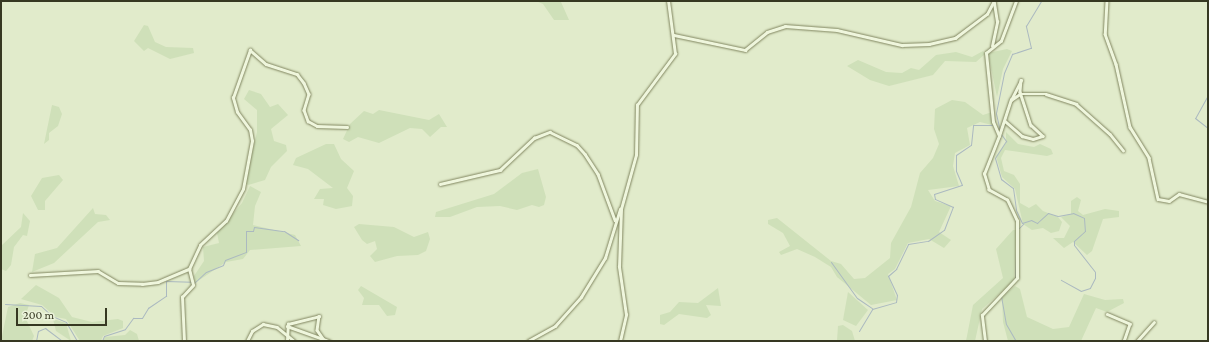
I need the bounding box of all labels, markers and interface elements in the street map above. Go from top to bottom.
scale bar [18,300,109,326]
text: 200 m [23,308,54,322]

